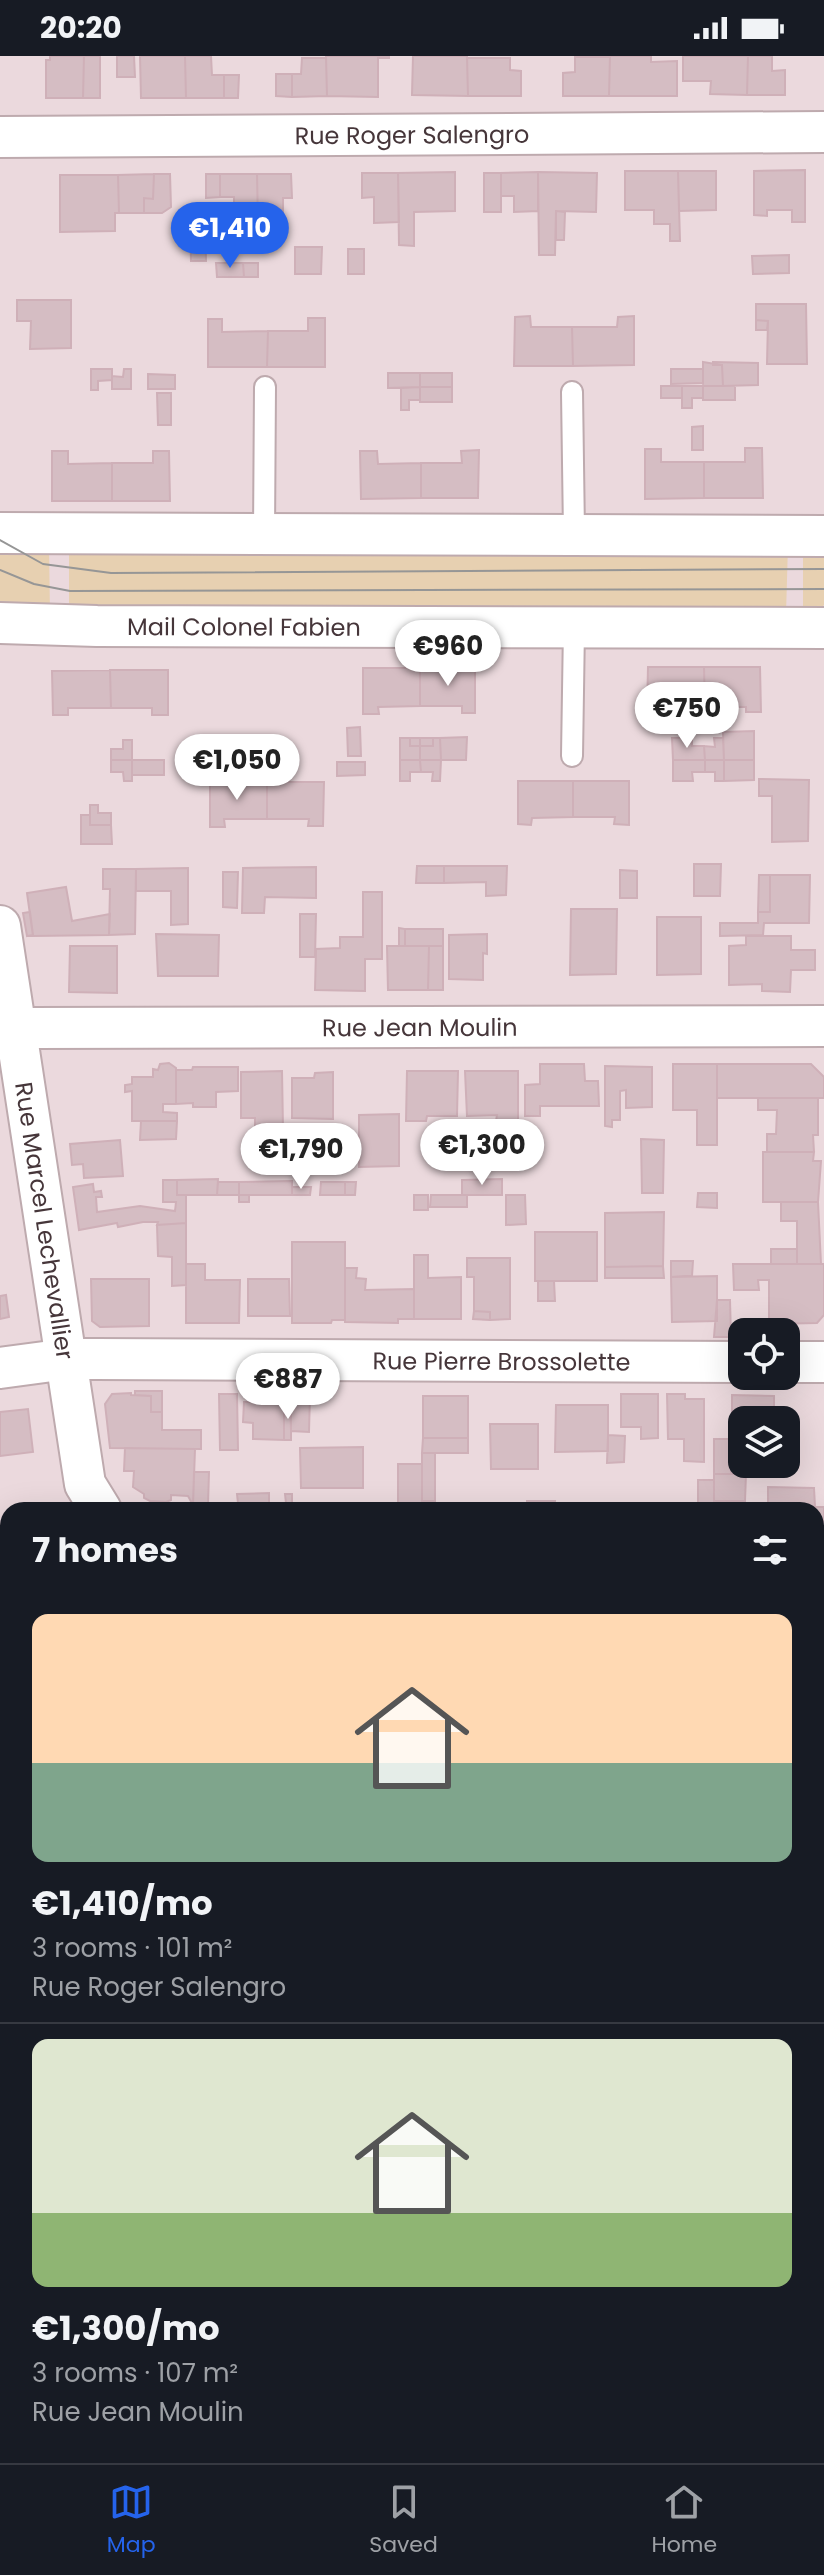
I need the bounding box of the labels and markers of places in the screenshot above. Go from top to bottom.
pin: €1,410 [165,202,295,270]
pin: €960 [401,620,495,688]
pin: €750 [640,682,734,750]
pin: €1,050 [172,734,302,802]
pin: €1,300 [417,1119,547,1187]
pin: €1,790 [236,1123,366,1191]
pin: €887 [241,1353,335,1421]

